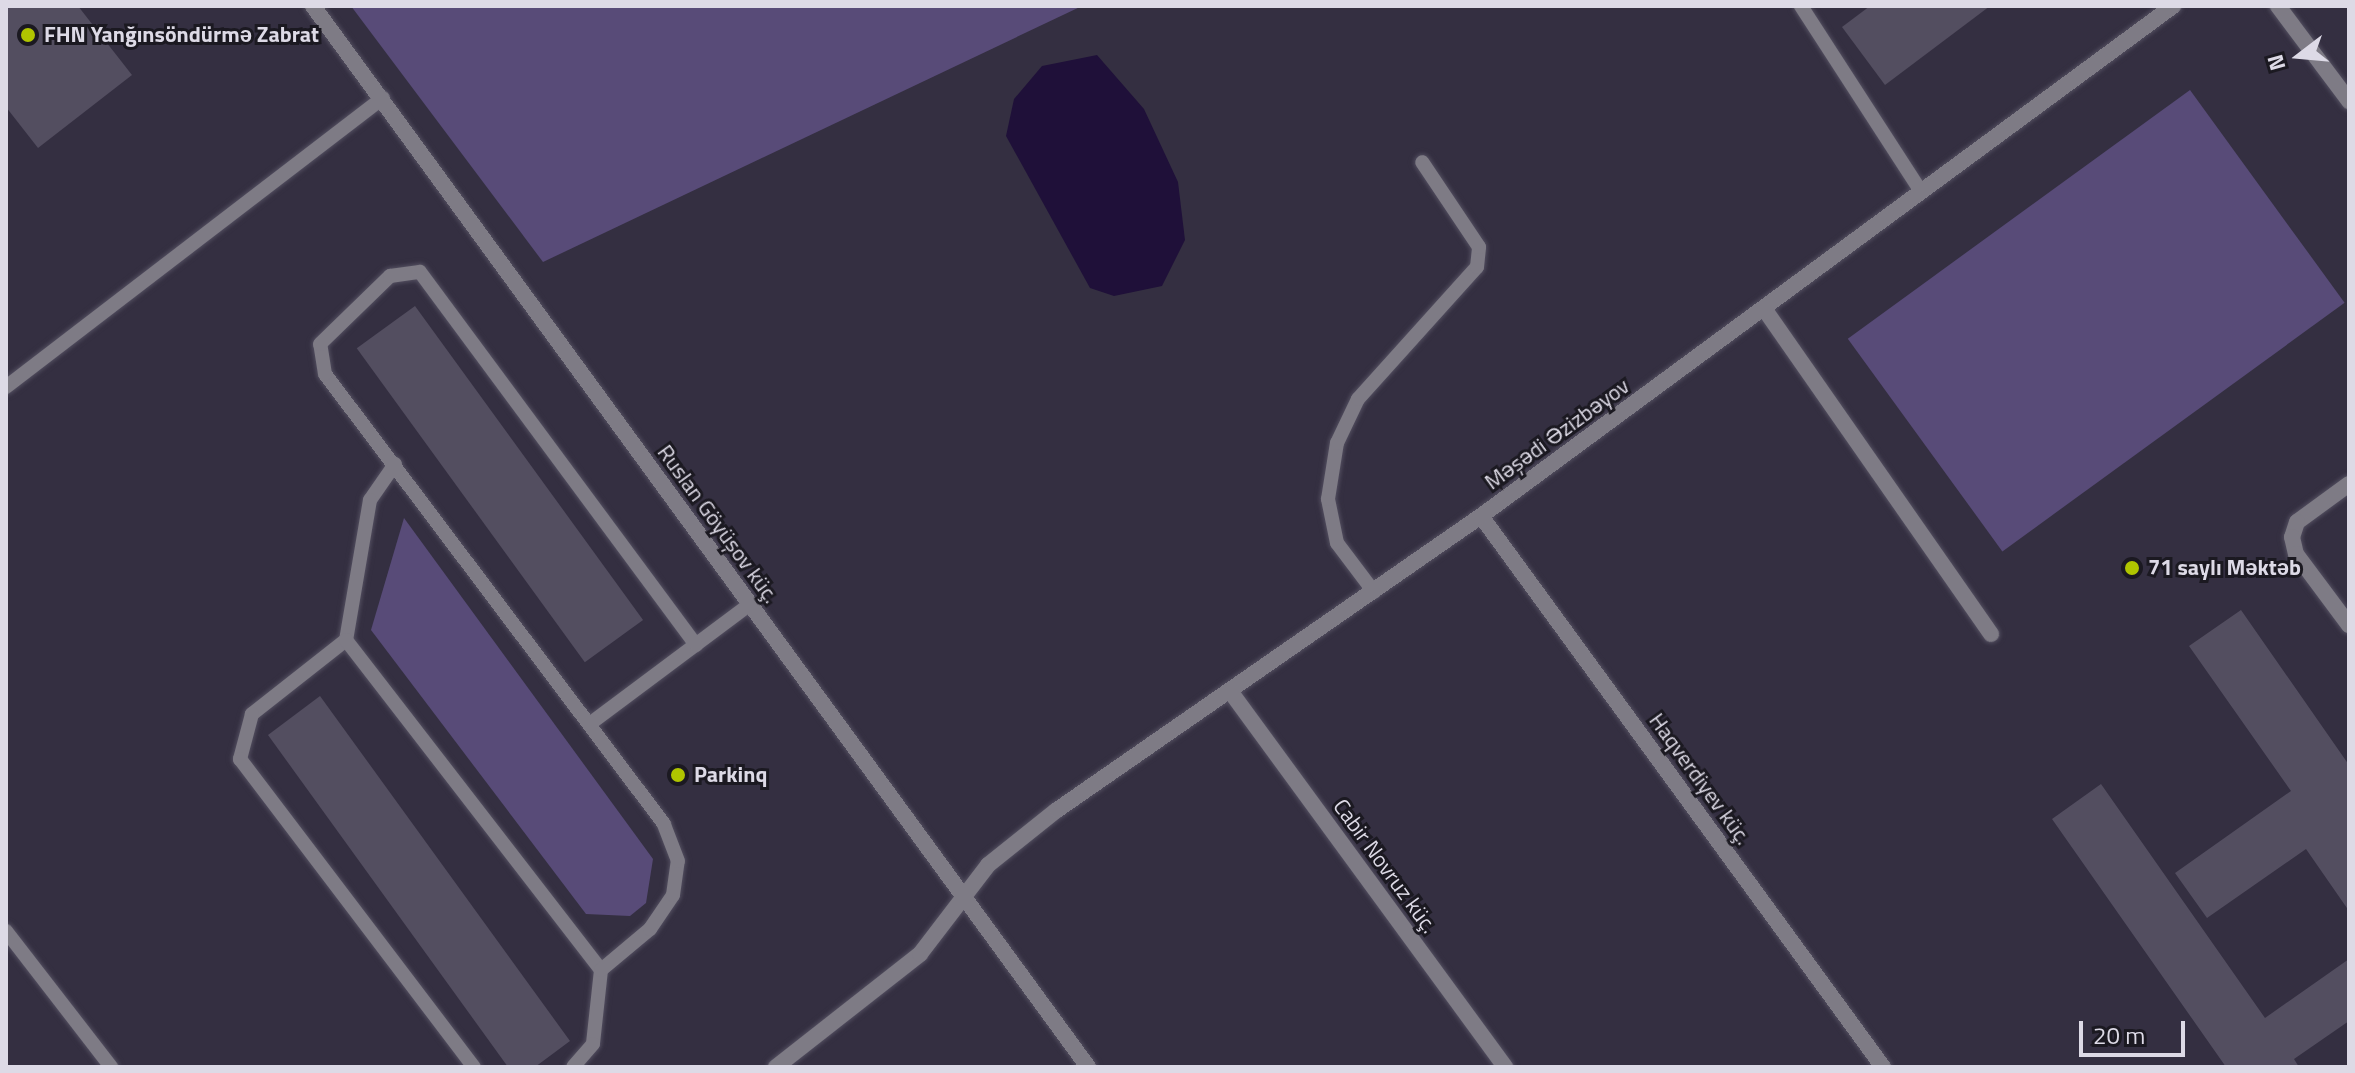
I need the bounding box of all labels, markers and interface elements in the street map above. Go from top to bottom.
north arrow [2259,16,2339,96]
place label: FHN Yanğınsöndürmə Zabrat [44,22,319,48]
marker: FHN Yanğınsöndürmə Zabrat [19,26,37,44]
text: N [2257,51,2294,75]
street label: Məşədi Əzizbəyov [1480,373,1634,495]
street label: Ruslan Göyüşov küç. [652,440,784,608]
place label: 71 saylı Məktəb [2148,555,2301,581]
marker: 71 saylı Məktəb [2123,559,2141,577]
street label: Haqverdiyev küç. [1643,708,1757,850]
place label: Parkinq [694,762,767,788]
marker: Parkinq [669,766,687,784]
street label: Cabir Novruz küç. [1328,794,1442,938]
scale bar [2083,1005,2189,1055]
text: 20 m [2093,1017,2145,1053]

